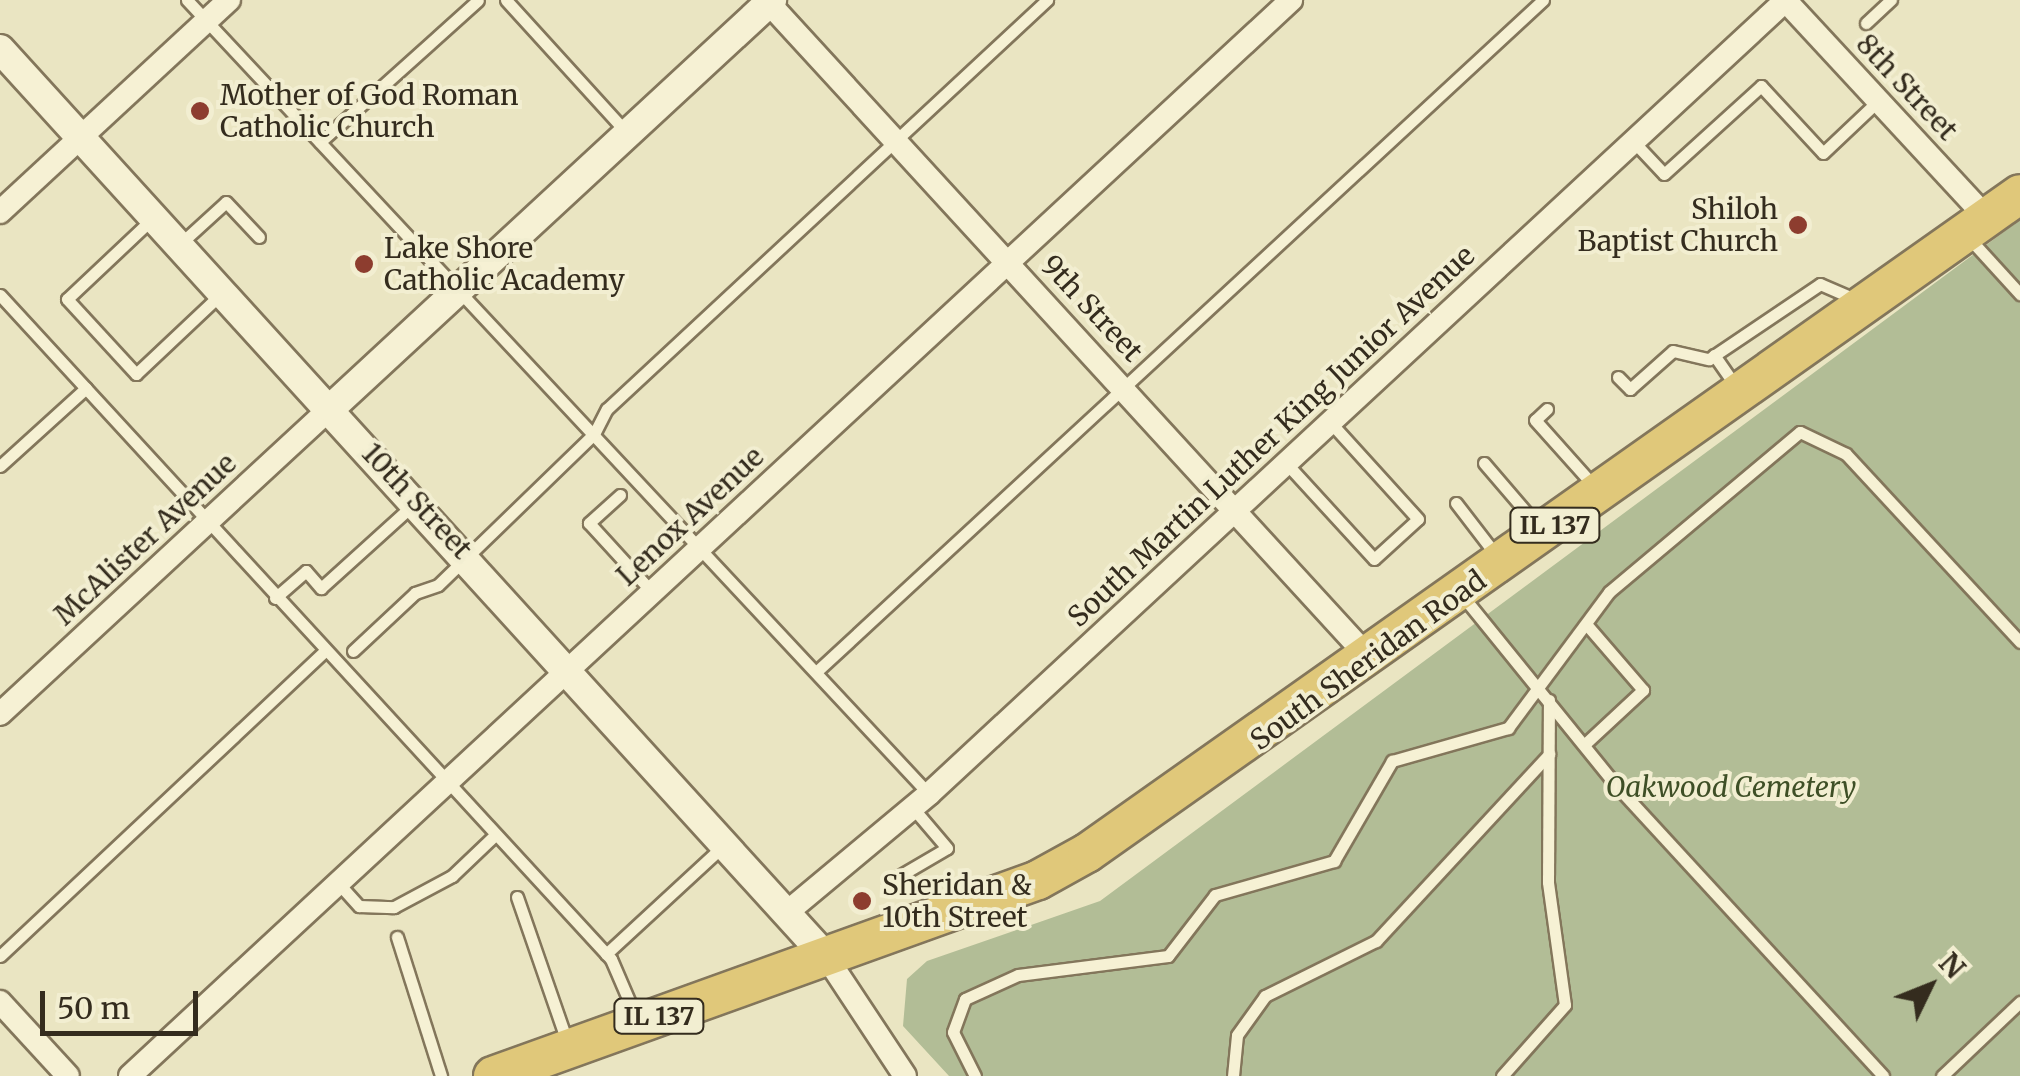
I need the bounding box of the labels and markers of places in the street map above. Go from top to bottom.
place label: Mother of God Roman Catholic Church [220,78,519,144]
marker: Mother of God Roman Catholic Church [189,100,211,122]
place label: Shiloh Baptist Church [1578,192,1778,258]
marker: Shiloh Baptist Church [1787,214,1809,236]
place label: Lake Shore Catholic Academy [384,231,625,297]
marker: Lake Shore Catholic Academy [353,253,375,275]
place label: Sheridan & 10th Street [882,868,1032,934]
marker: Sheridan & 10th Street [851,890,873,912]

